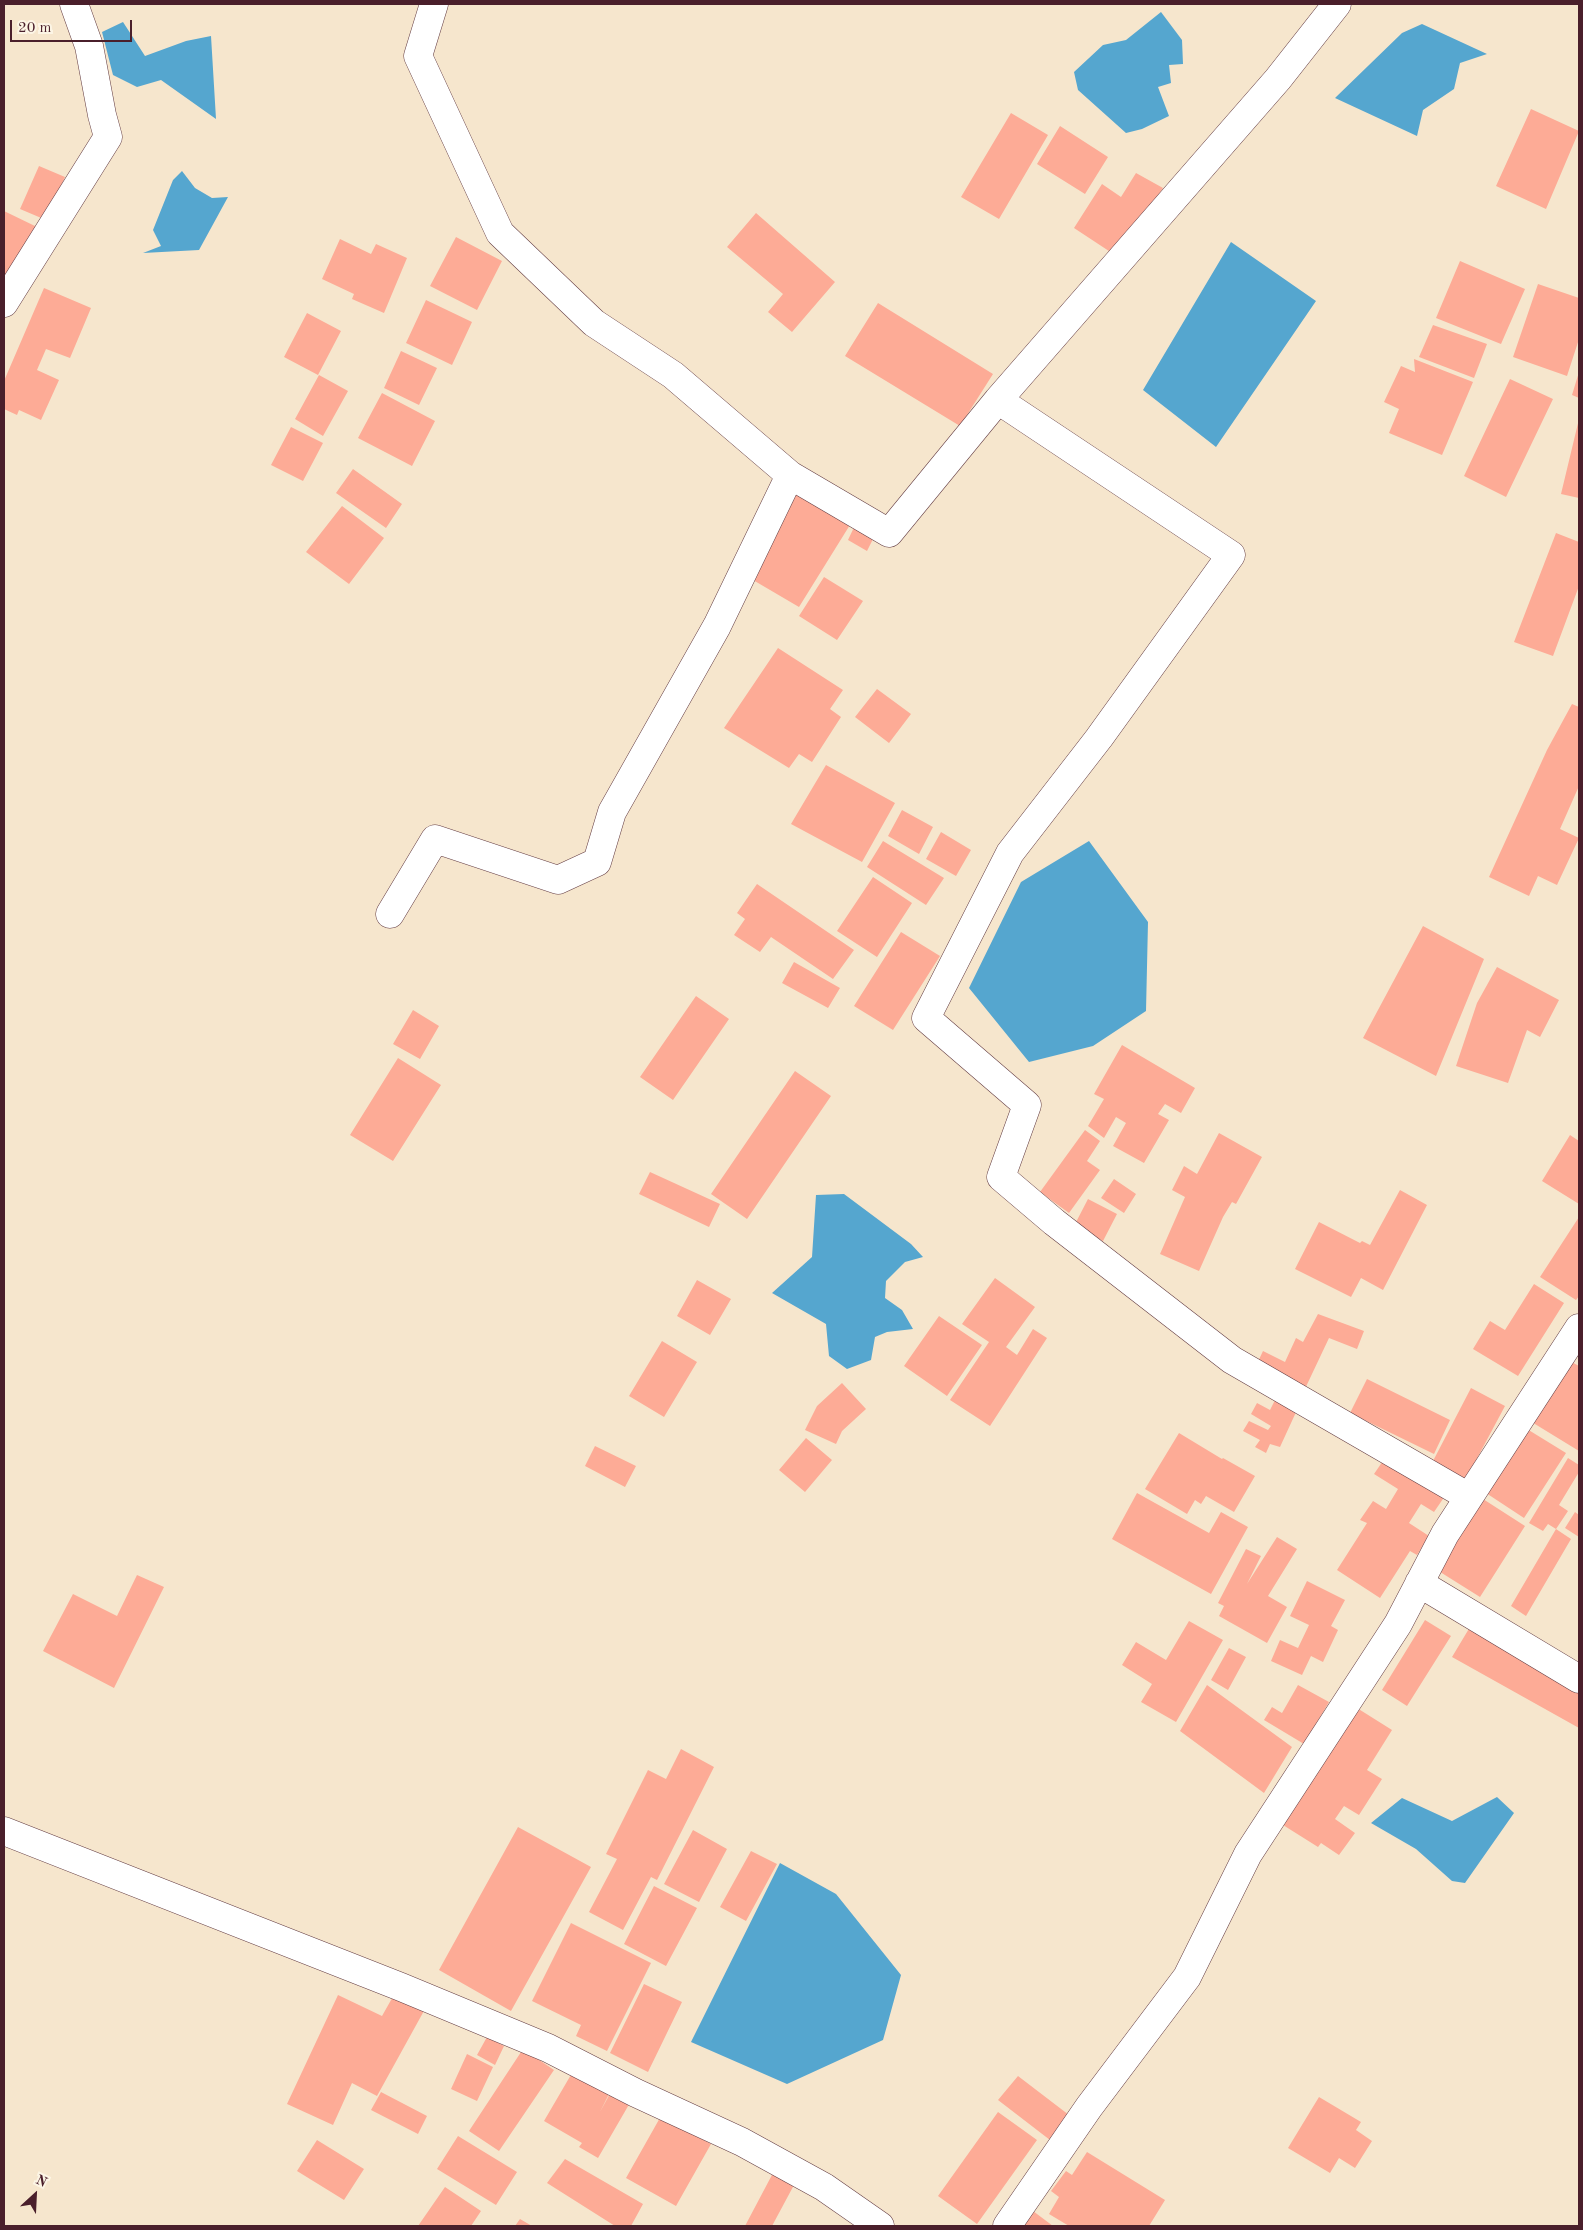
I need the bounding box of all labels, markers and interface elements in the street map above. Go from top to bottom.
scale bar [12,10,135,42]
text: 20 m [18,21,52,36]
north arrow [10,2170,60,2220]
text: N [34,2173,49,2190]

